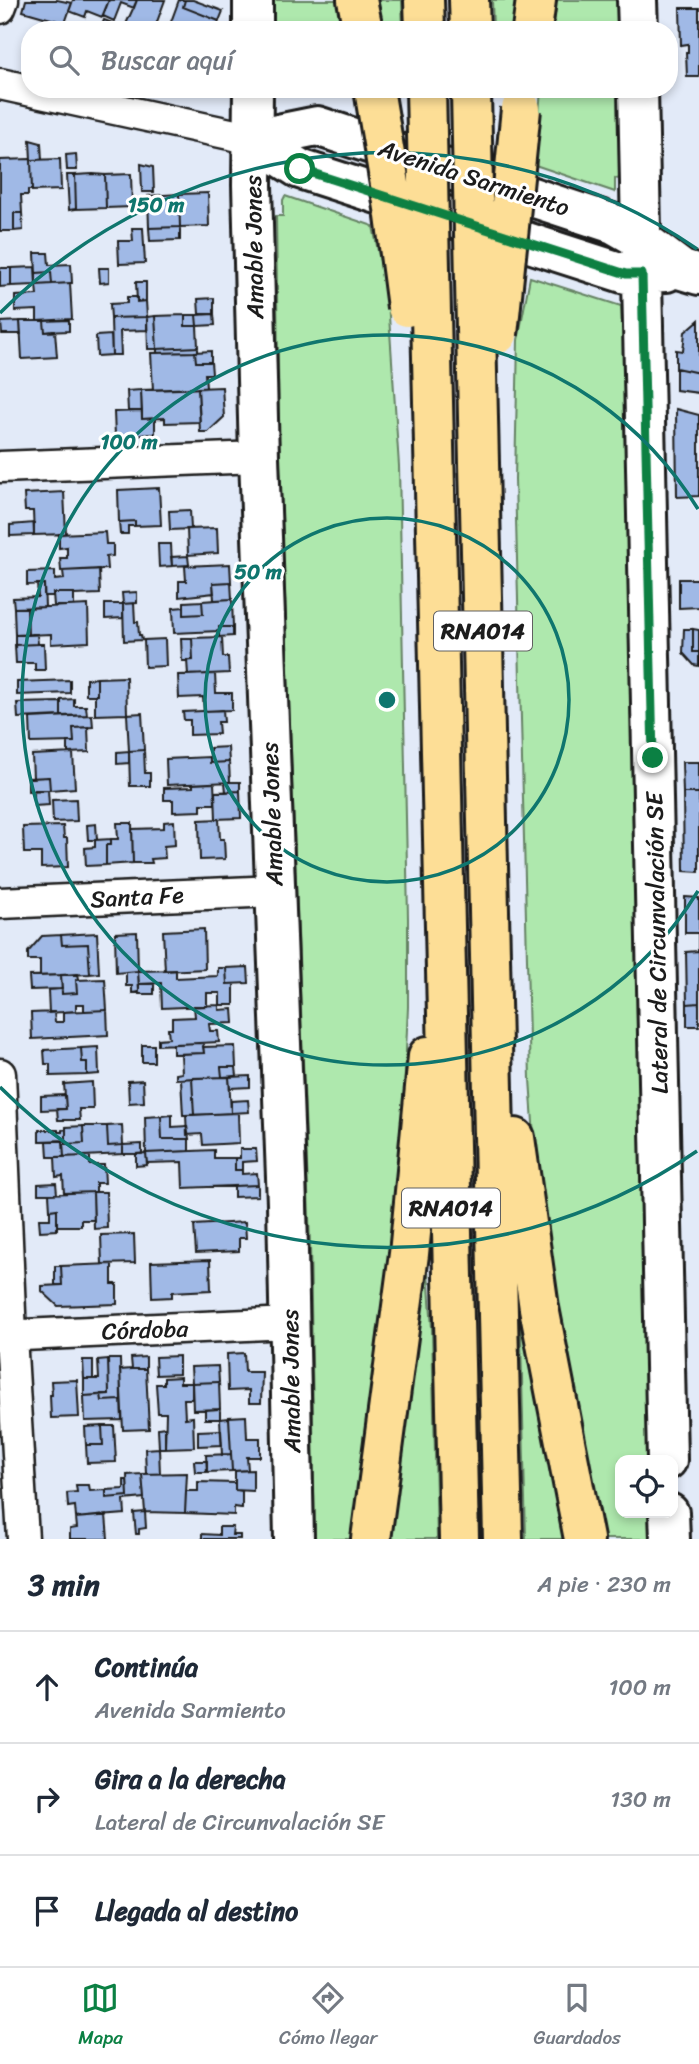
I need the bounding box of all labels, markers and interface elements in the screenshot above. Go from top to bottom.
search box [21,21,678,98]
text: Buscar aquí [101,37,234,83]
icon: search [45,41,83,79]
street label: Avenida Sarmiento [372,127,575,229]
route start [284,153,315,184]
street label: Amable Jones [232,175,276,320]
text: 150 m [128,186,185,224]
text: 100 m [100,423,158,461]
text: 50 m [234,553,283,591]
road number: RNA014 [434,611,532,650]
centre of rings [375,688,399,712]
street label: Amable Jones [249,741,296,888]
route end [637,742,668,773]
street label: Lateral de Circunvalación SE [633,790,681,1094]
street label: Santa Fe [89,874,185,920]
road number: RNA014 [402,1189,500,1228]
street label: Córdoba [101,1307,190,1353]
street label: Amable Jones [269,1309,313,1454]
map controls [615,1455,678,1518]
button: locate [615,1455,678,1518]
text: 3 min [28,1558,100,1612]
text: A pie · 230 m [537,1564,671,1605]
text: Continúa [95,1644,198,1690]
text: 100 m [608,1667,671,1708]
icon: ahead [28,1668,66,1706]
text: Avenida Sarmiento [95,1690,286,1731]
text: Gira a la derecha [95,1756,286,1802]
text: 130 m [610,1779,671,1820]
icon: right [28,1780,66,1818]
text: Lateral de Circunvalación SE [95,1802,384,1843]
text: Llegada al destino [95,1888,298,1934]
icon: arrive [28,1892,66,1930]
tab: Mapa [78,1979,123,2054]
tab: Cómo llegar [279,1979,377,2054]
tab: Guardados [534,1979,621,2054]

